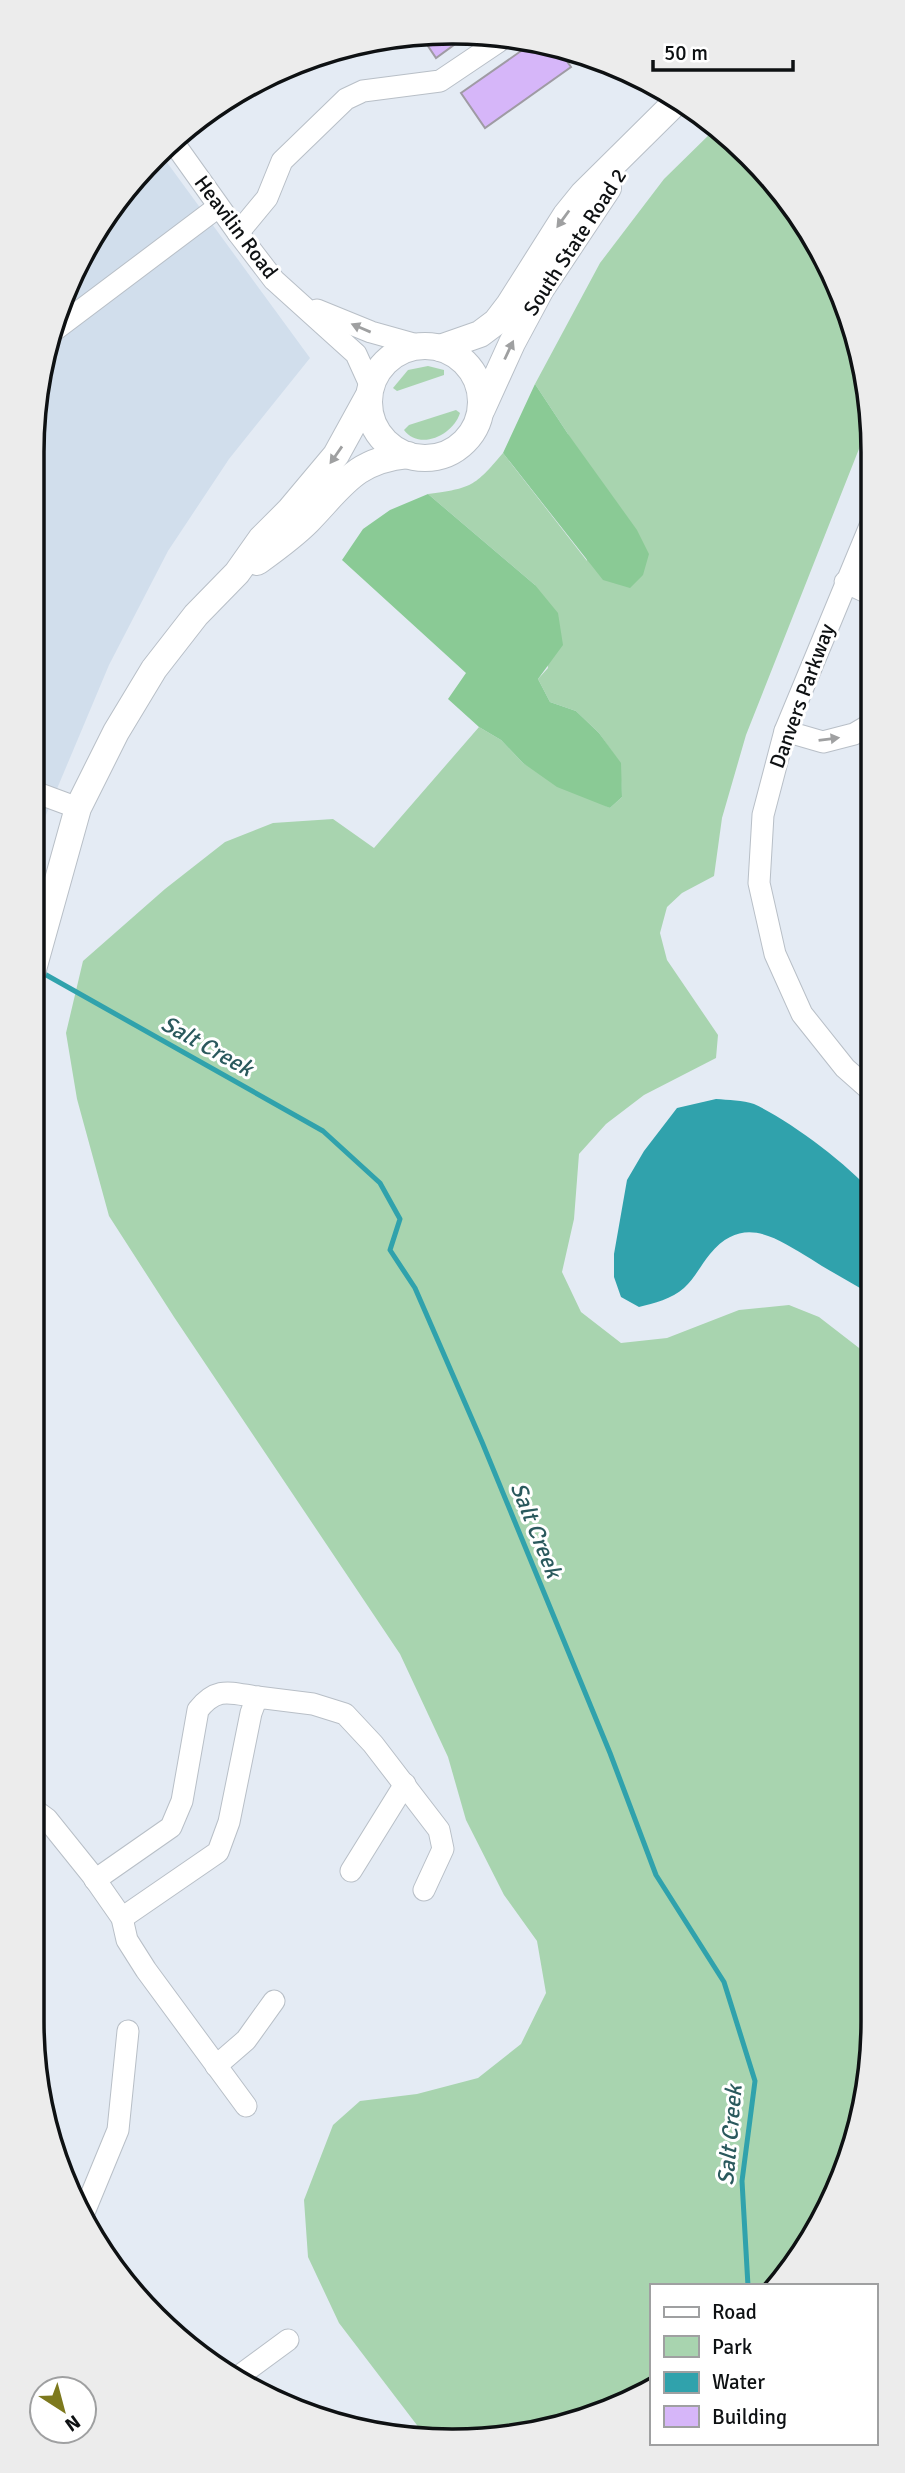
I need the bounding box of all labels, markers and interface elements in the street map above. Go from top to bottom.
scale bar [653,28,793,72]
text: 50 m [664,40,708,66]
street label: South State Road 2 [518,164,632,320]
street label: Heavilin Road [189,170,283,284]
one-way arrow [557,210,571,228]
one-way arrow [350,322,371,333]
one-way arrow [503,340,515,360]
one-way arrow [329,446,343,464]
street label: Danvers Parkway [764,620,840,772]
one-way arrow [818,733,840,744]
water label: Salt Creek [156,1009,260,1084]
water label: Salt Creek [504,1478,569,1584]
water label: Salt Creek [711,2081,749,2186]
legend [650,2284,877,2445]
text: Road [712,2299,757,2325]
text: Park [712,2334,753,2360]
text: Water [712,2369,765,2395]
north arrow [28,2375,98,2445]
text: Building [712,2404,787,2430]
text: N [60,2409,85,2437]

